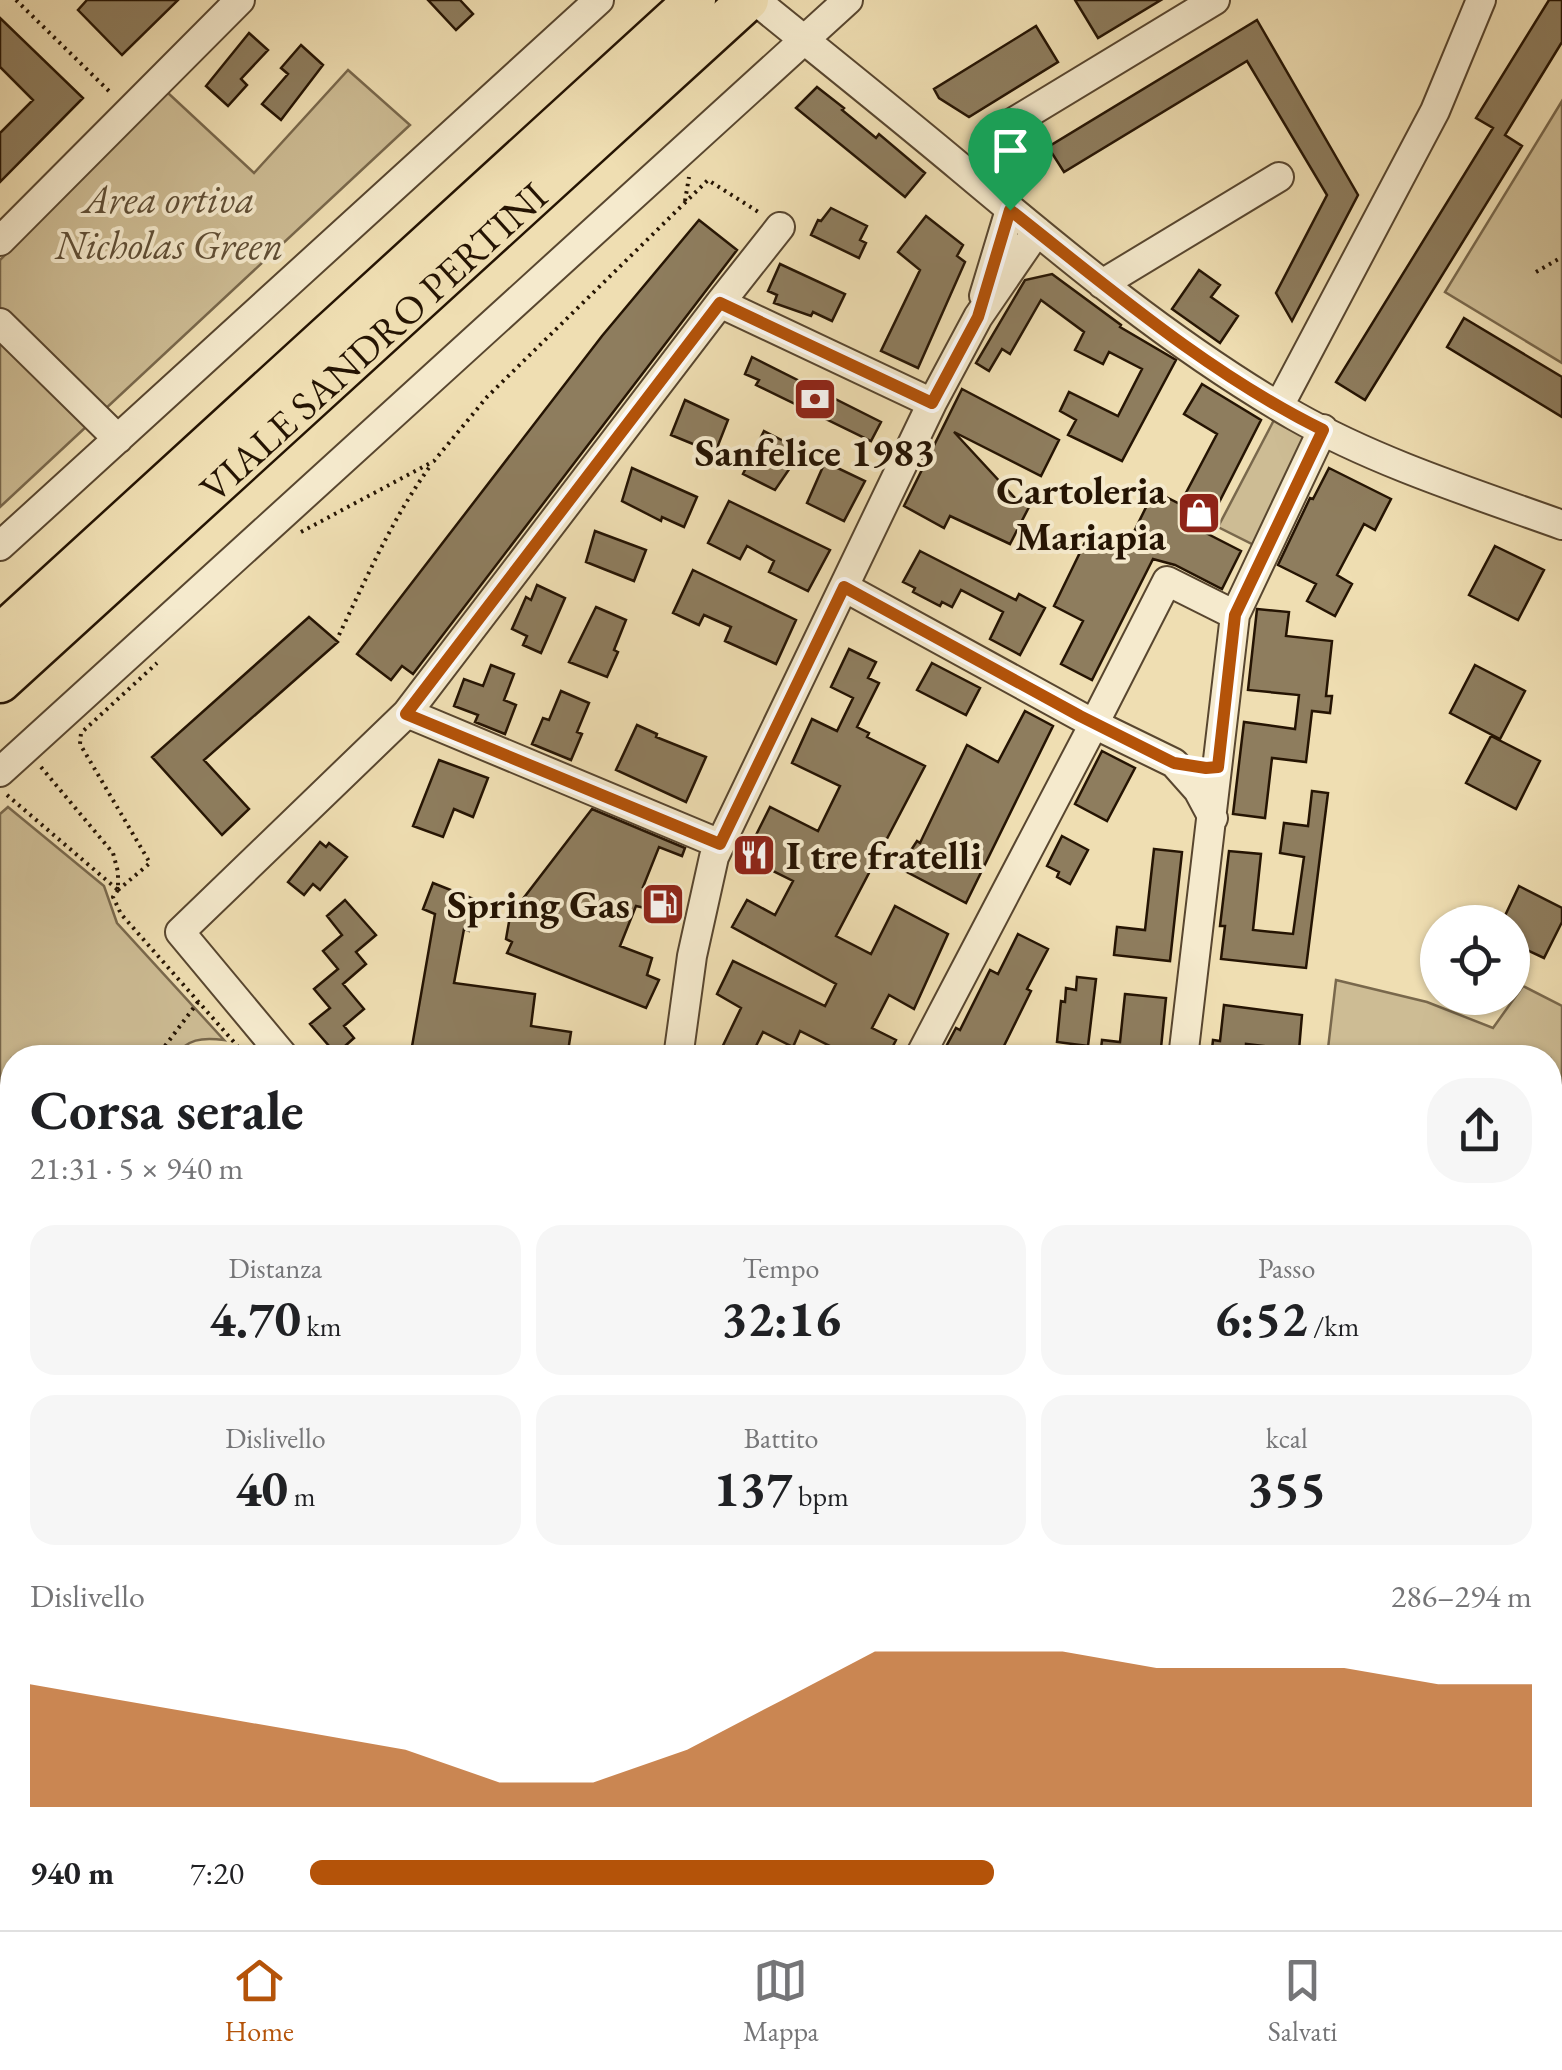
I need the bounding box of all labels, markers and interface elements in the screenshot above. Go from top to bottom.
pin [968,108,1053,211]
icon: arrive [983,123,1038,178]
street label: VIALE SANDRO PERTINI [189,170,558,513]
park label: Area ortiva Nicholas Green [54,173,283,271]
bank icon: Sanfelice 1983 [792,376,838,422]
place label: Sanfelice 1983 [695,426,935,478]
place label: Cartoleria Mariapia [996,464,1166,562]
shop icon: Cartoleria Mariapia [1176,490,1222,536]
place label: I tre fratelli [786,829,982,881]
restaurant icon: I tre fratelli [731,832,777,878]
place label: Spring Gas [447,878,630,930]
fuel station icon: Spring Gas [640,881,686,927]
map controls [1420,905,1530,1015]
button: locate [1420,905,1530,1015]
text: Corsa serale [30,1074,304,1145]
button: share [1427,1078,1532,1183]
text: 21:31 · 5 × 940 m [30,1147,243,1189]
text: Distanza [229,1250,322,1286]
text: Tempo [743,1250,819,1286]
text: Passo [1258,1250,1315,1286]
text: 4.70 [209,1286,301,1351]
text: 32:16 [721,1286,841,1351]
text: 6:52 [1214,1286,1308,1351]
text: km [301,1308,341,1344]
text: /km [1308,1308,1359,1344]
text: Dislivello [225,1420,326,1456]
text: Battito [744,1420,818,1456]
text: kcal [1266,1420,1308,1456]
text: 40 [235,1456,288,1521]
text: 137 [713,1456,793,1521]
text: 355 [1247,1456,1326,1521]
text: m [288,1478,315,1514]
text: bpm [793,1478,849,1514]
text: Dislivello [30,1575,145,1617]
text: 286–294 m [1391,1575,1532,1617]
text: 940 m [30,1852,114,1894]
text: 7:20 [190,1852,244,1894]
tab: Home [225,1953,294,2049]
tab: Mappa [743,1953,819,2049]
tab: Salvati [1268,1953,1337,2049]

